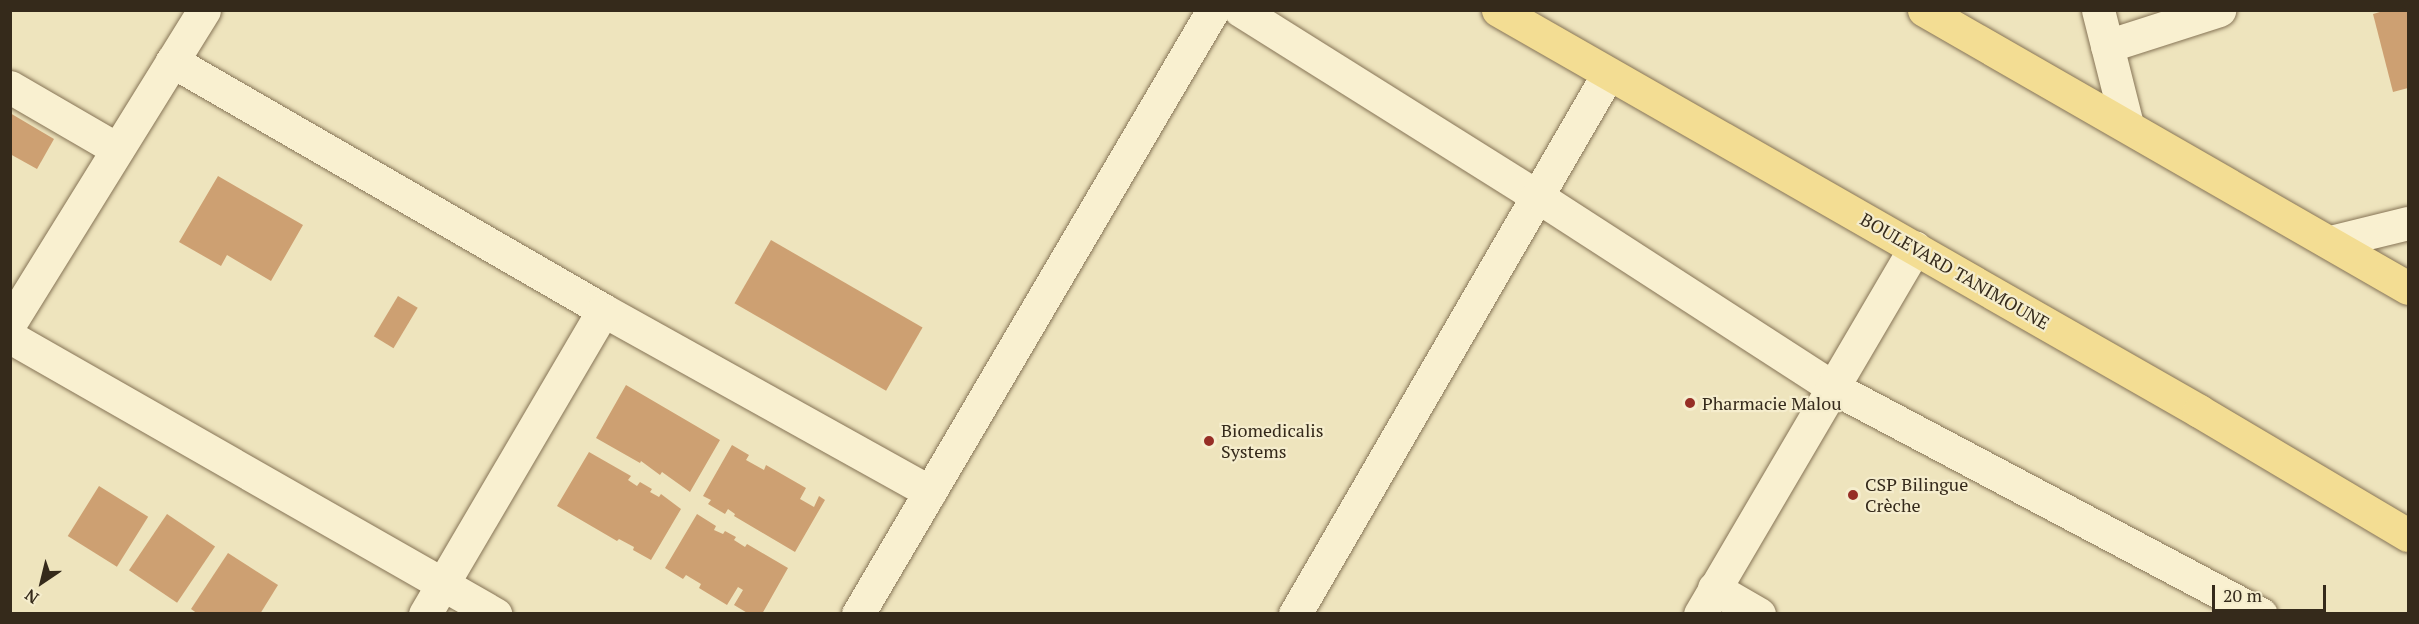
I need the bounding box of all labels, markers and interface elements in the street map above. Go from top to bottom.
street label: BOULEVARD TANIMOUNE [1857,208,2053,334]
place label: Pharmacie Malou [1702,392,1842,414]
marker: Pharmacie Malou [1683,396,1697,410]
place label: Biomedicalis Systems [1221,420,1324,462]
marker: Biomedicalis Systems [1202,434,1216,448]
place label: CSP Bilingue Crèche [1865,474,1968,516]
marker: CSP Bilingue Crèche [1846,488,1860,502]
north arrow [12,552,72,612]
scale bar [2215,573,2329,611]
text: 20 m [2223,583,2262,607]
text: N [20,584,43,609]

